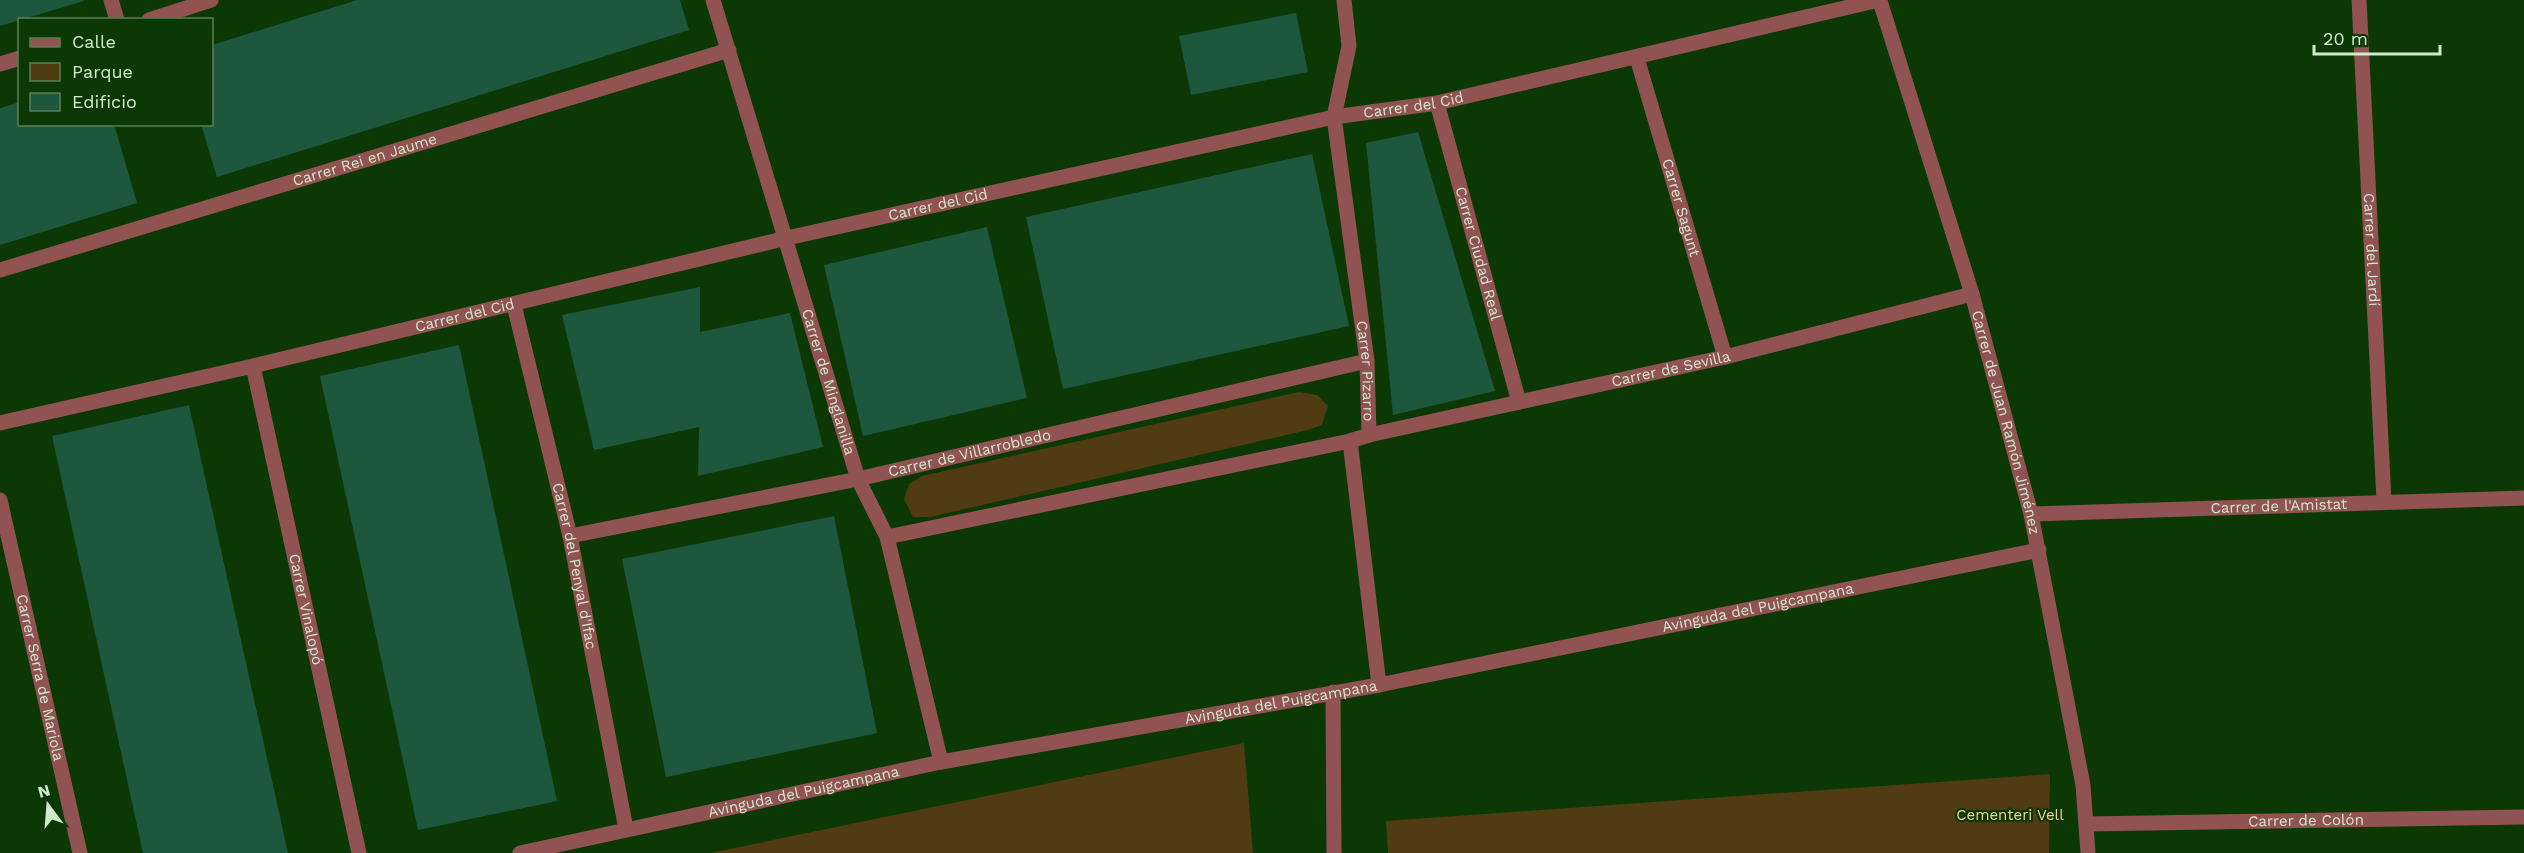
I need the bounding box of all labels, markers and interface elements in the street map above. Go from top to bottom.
legend [18,18,213,126]
scale bar [2314,18,2440,56]
text: 20 m [2323,28,2368,49]
text: Calle [72,31,116,52]
text: Parque [72,61,133,82]
street label: Carrer del Cid [1362,88,1465,122]
text: Edificio [72,91,137,112]
street label: Carrer Rei en Jaume [291,130,439,190]
street label: Carrer Sagunt [1658,157,1704,259]
street label: Carrer del Cid [886,185,989,224]
street label: Carrer Ciudad Real [1451,185,1505,323]
street label: Carrer del Jardí [2360,193,2383,307]
street label: Carrer del Cid [413,295,516,336]
street label: Carrer de Minglanilla [798,307,859,458]
street label: Carrer de Juan Ramón Jiménez [1968,308,2044,536]
street label: Carrer Pizarro [1353,320,1378,422]
street label: Carrer de Sevilla [1610,347,1733,391]
street label: Carrer de Villarrobledo [886,426,1053,481]
street label: Carrer del Penyal d'Ifac [548,481,600,651]
street label: Carrer de l'Amistat [2210,495,2348,517]
street label: Carrer Vinalopó [285,552,327,667]
street label: Avinguda del Puigcampana [1660,579,1856,636]
street label: Carrer Serra de Mariola [13,592,68,763]
street label: Avinguda del Puigcampana [1183,676,1379,728]
street label: Avinguda del Puigcampana [706,762,901,821]
north arrow [18,775,78,835]
text: N [36,780,52,802]
park label: Cementeri Vell [1956,806,2064,824]
street label: Carrer de Colón [2248,811,2364,830]

